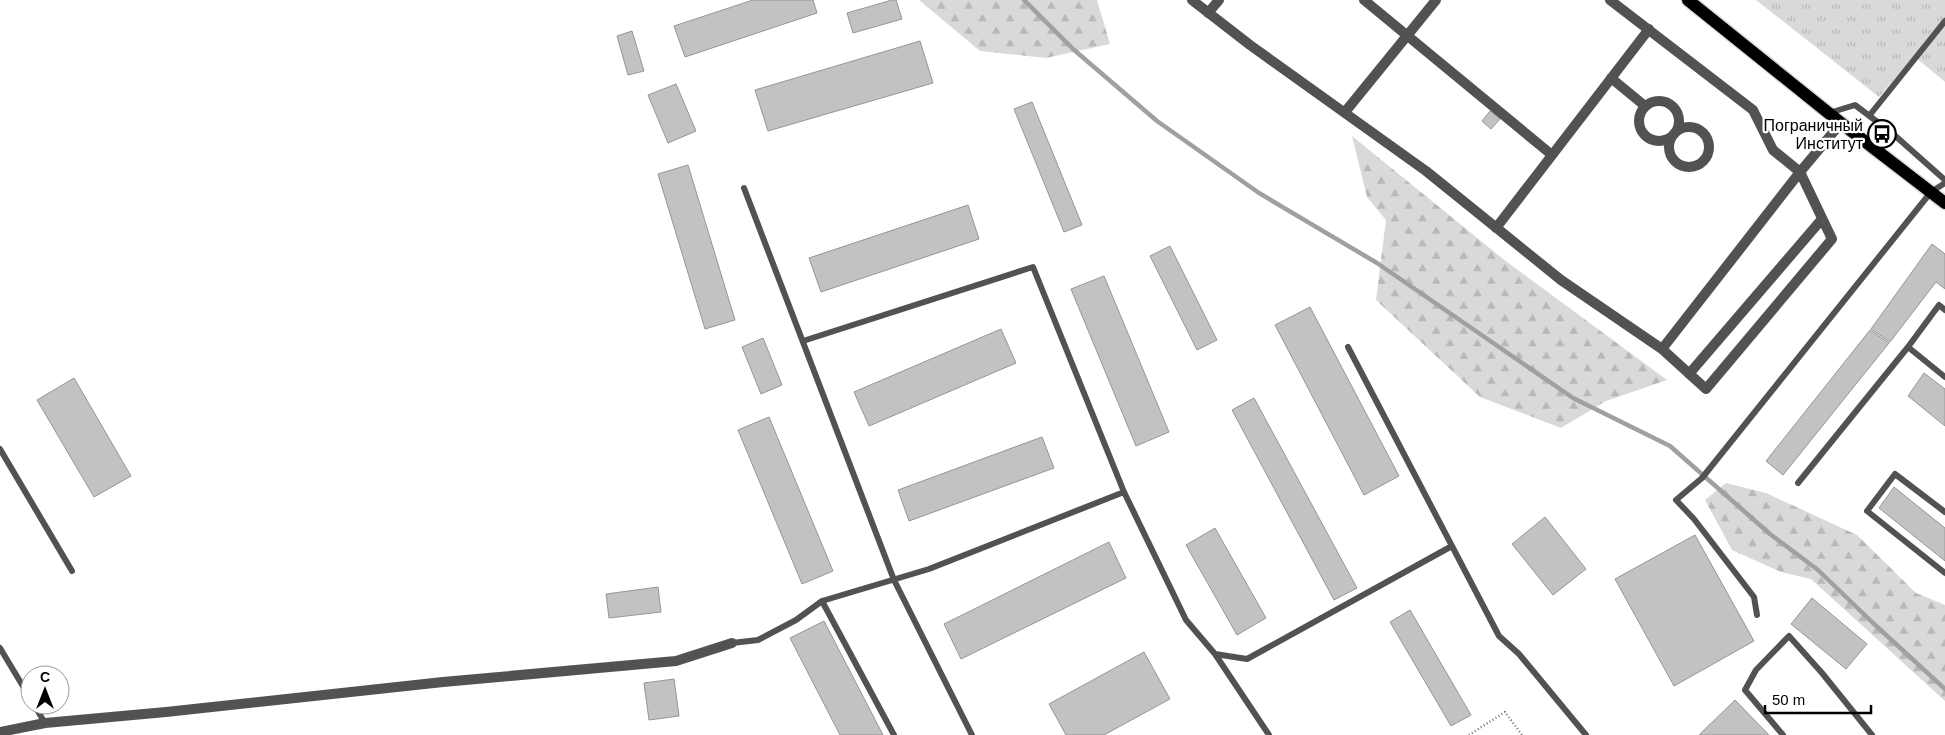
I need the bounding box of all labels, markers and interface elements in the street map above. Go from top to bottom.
place label: Пограничный Институт [1764,117,1864,152]
bus stop icon: Пограничный Институт [1867,119,1897,149]
north arrow [20,665,70,715]
text: С [40,669,50,685]
scale bar [1765,682,1871,714]
text: 50 m [1772,691,1805,708]

